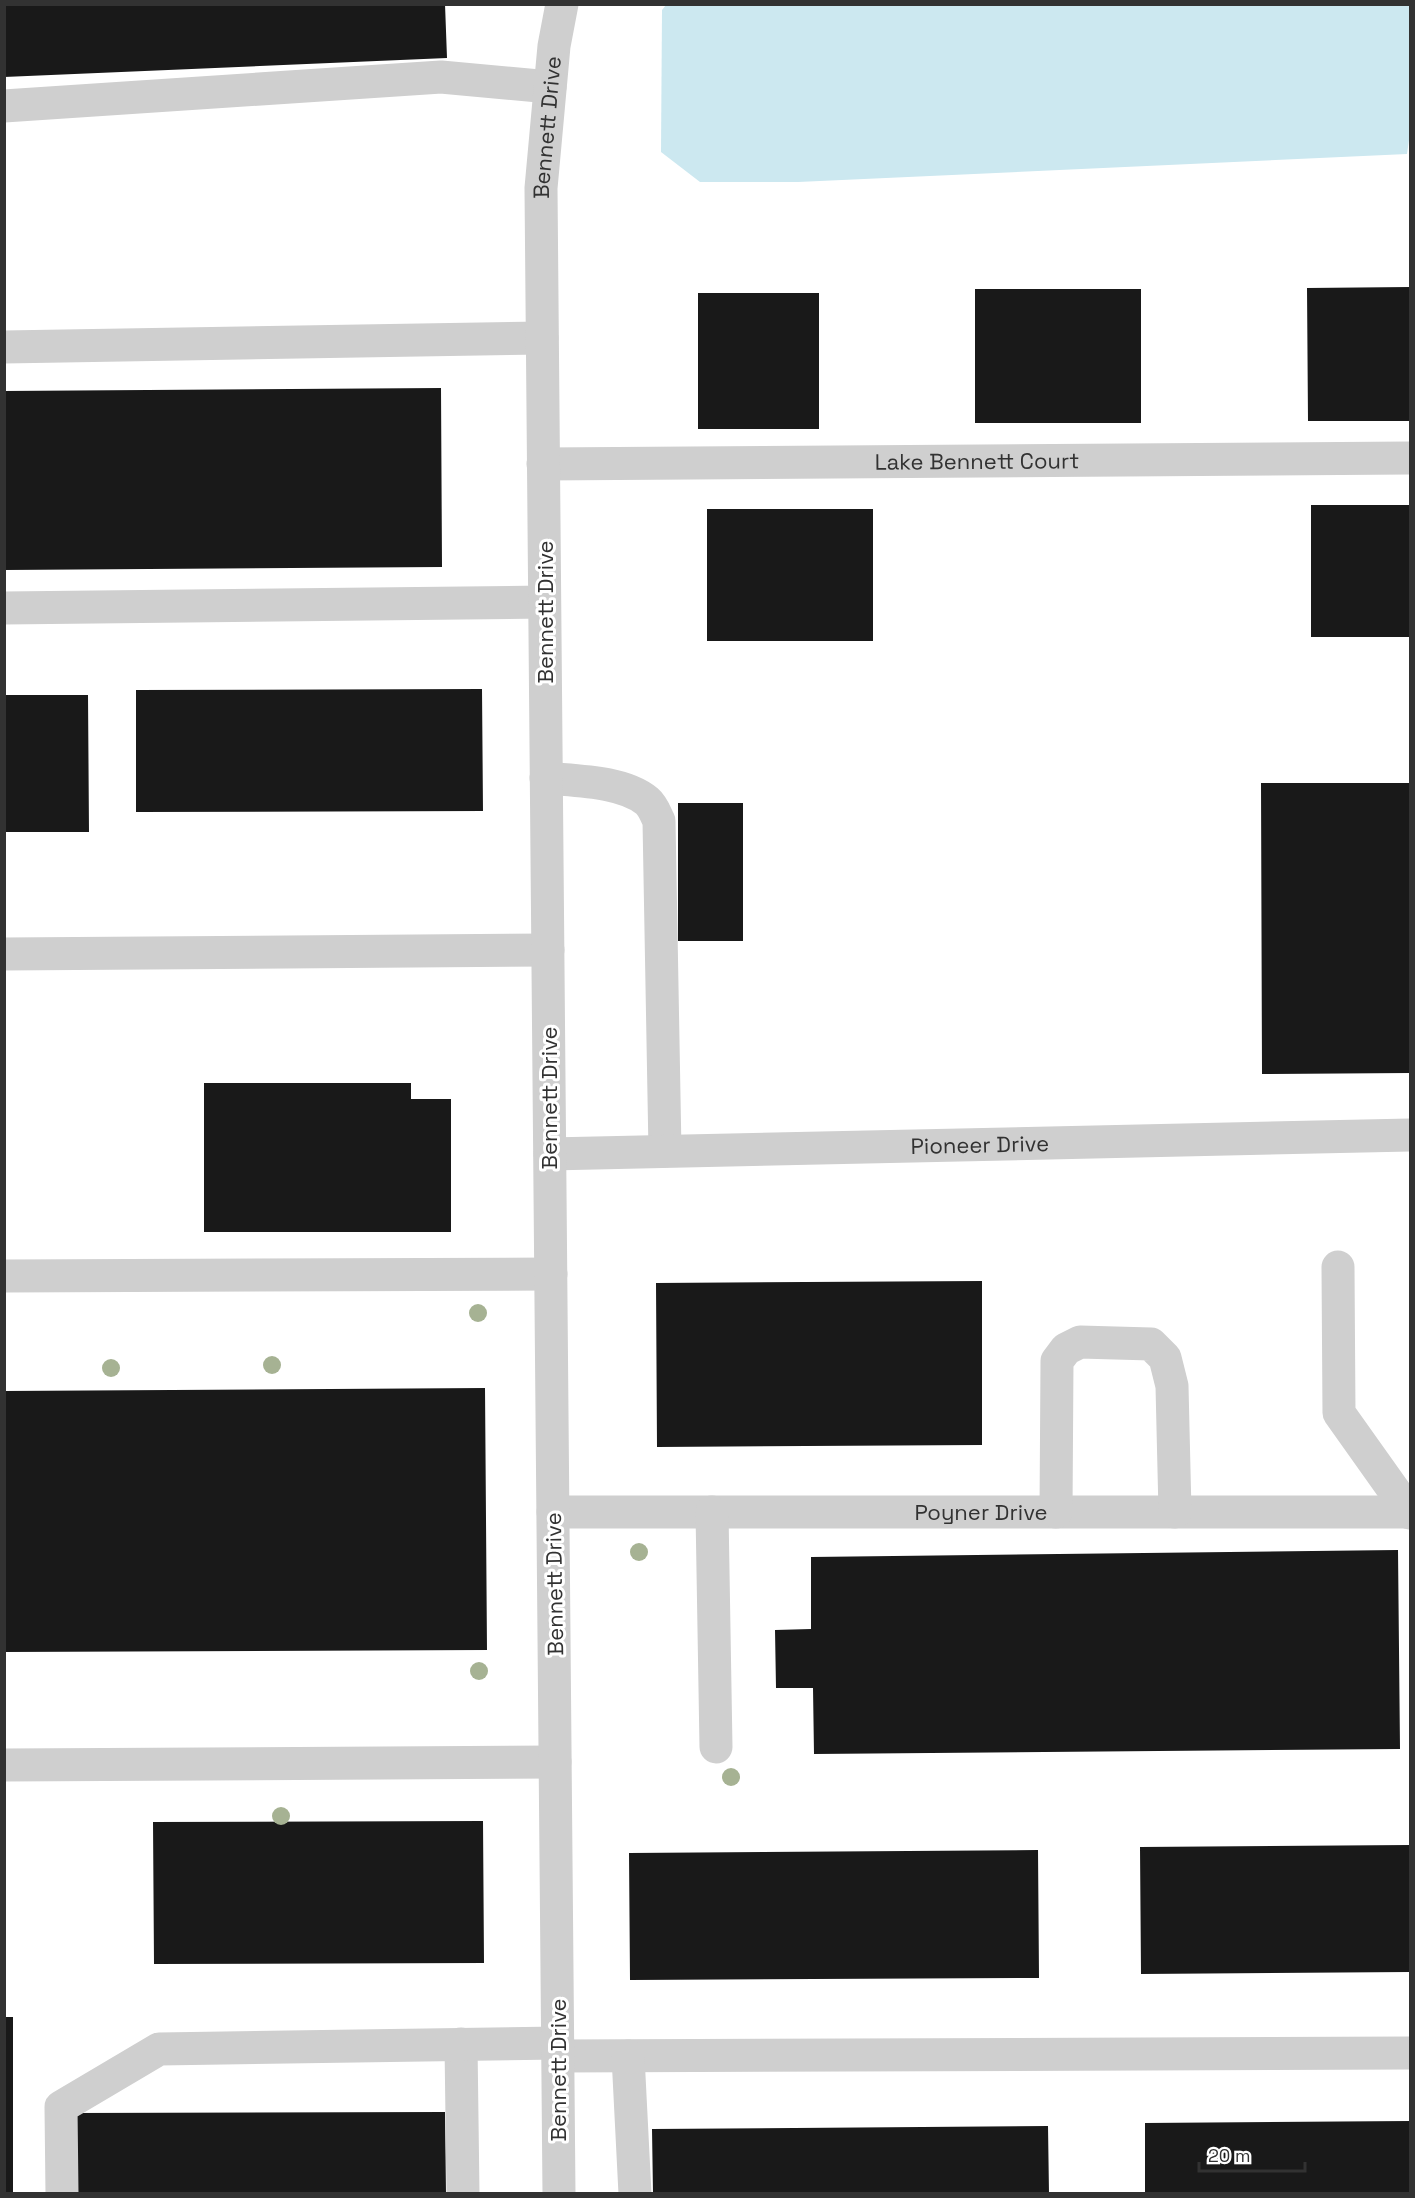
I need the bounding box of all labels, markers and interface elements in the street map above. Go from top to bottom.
street label: Bennett Drive [527,55,567,199]
street label: Lake Bennett Court [875,446,1079,476]
street label: Bennett Drive [531,540,559,684]
street label: Bennett Drive [535,1026,563,1170]
street label: Pioneer Drive [910,1129,1049,1160]
street label: Poyner Drive [914,1498,1048,1526]
street label: Bennett Drive [539,1512,569,1656]
street label: Bennett Drive [544,1998,572,2142]
scale bar [1199,2135,1306,2173]
text: 20 m [1208,2144,1251,2167]

